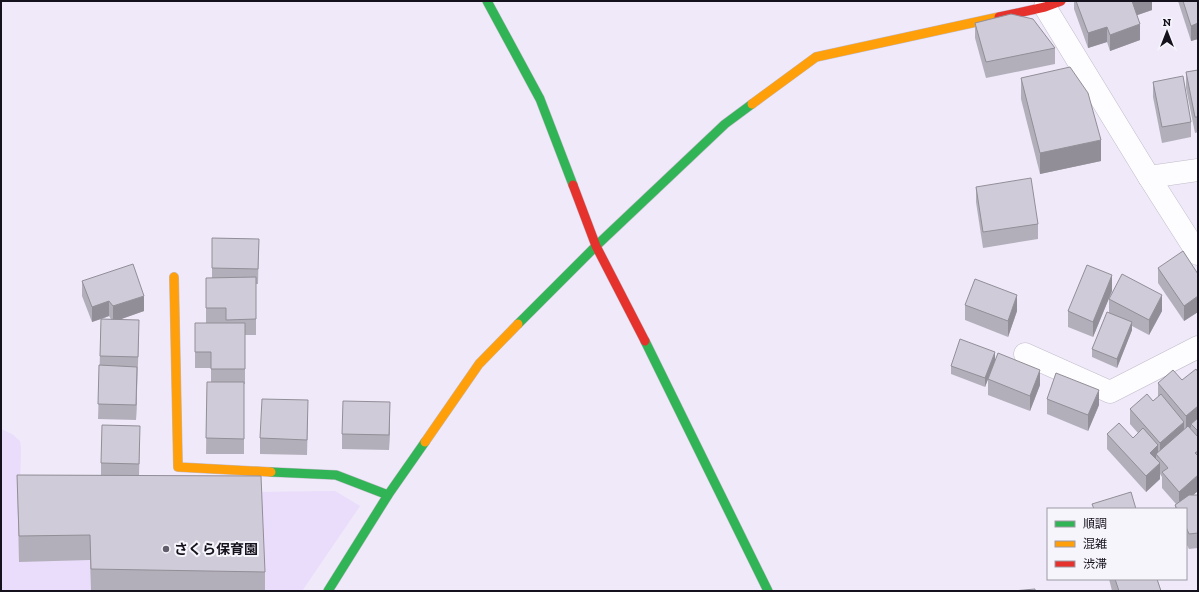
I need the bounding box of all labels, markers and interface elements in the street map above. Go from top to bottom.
north arrow [1147,12,1187,52]
text: N [1163,16,1172,29]
legend [1047,508,1187,580]
text: 順調 [1083,517,1107,531]
text: 混雑 [1083,537,1107,551]
place label: さくら保育園 [174,541,258,558]
marker: さくら保育園 [161,544,171,554]
text: 渋滞 [1083,557,1107,571]

